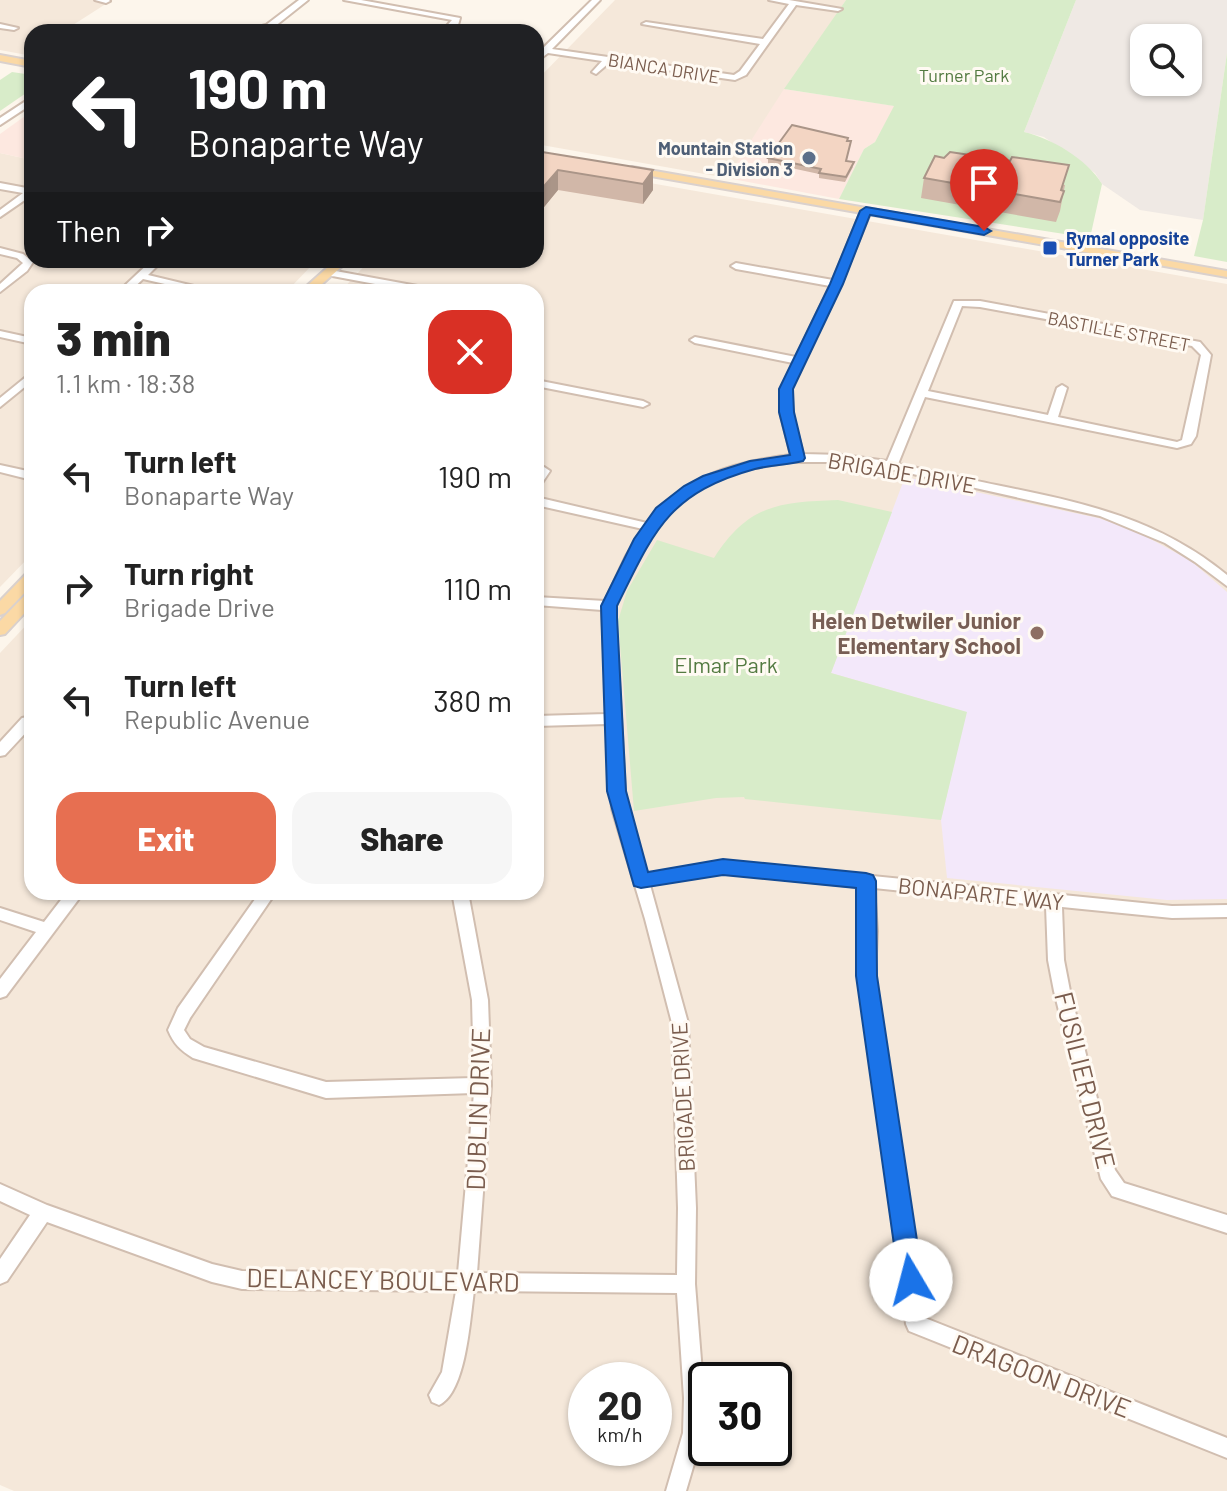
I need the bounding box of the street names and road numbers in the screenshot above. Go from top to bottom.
street label: BIANCA DRIVE [607,48,721,88]
street label: BASTILLE STREET [1046,306,1192,356]
street label: BRIGADE DRIVE [826,446,978,498]
street label: BONAPARTE WAY [897,871,1065,915]
street label: FUSILIER DRIVE [1049,988,1123,1172]
street label: BRIGADE DRIVE [665,1022,699,1172]
street label: DUBLIN DRIVE [459,1027,495,1191]
street label: DELANCEY BOULEVARD [246,1261,520,1297]
street label: DRAGOON DRIVE [948,1327,1136,1423]

